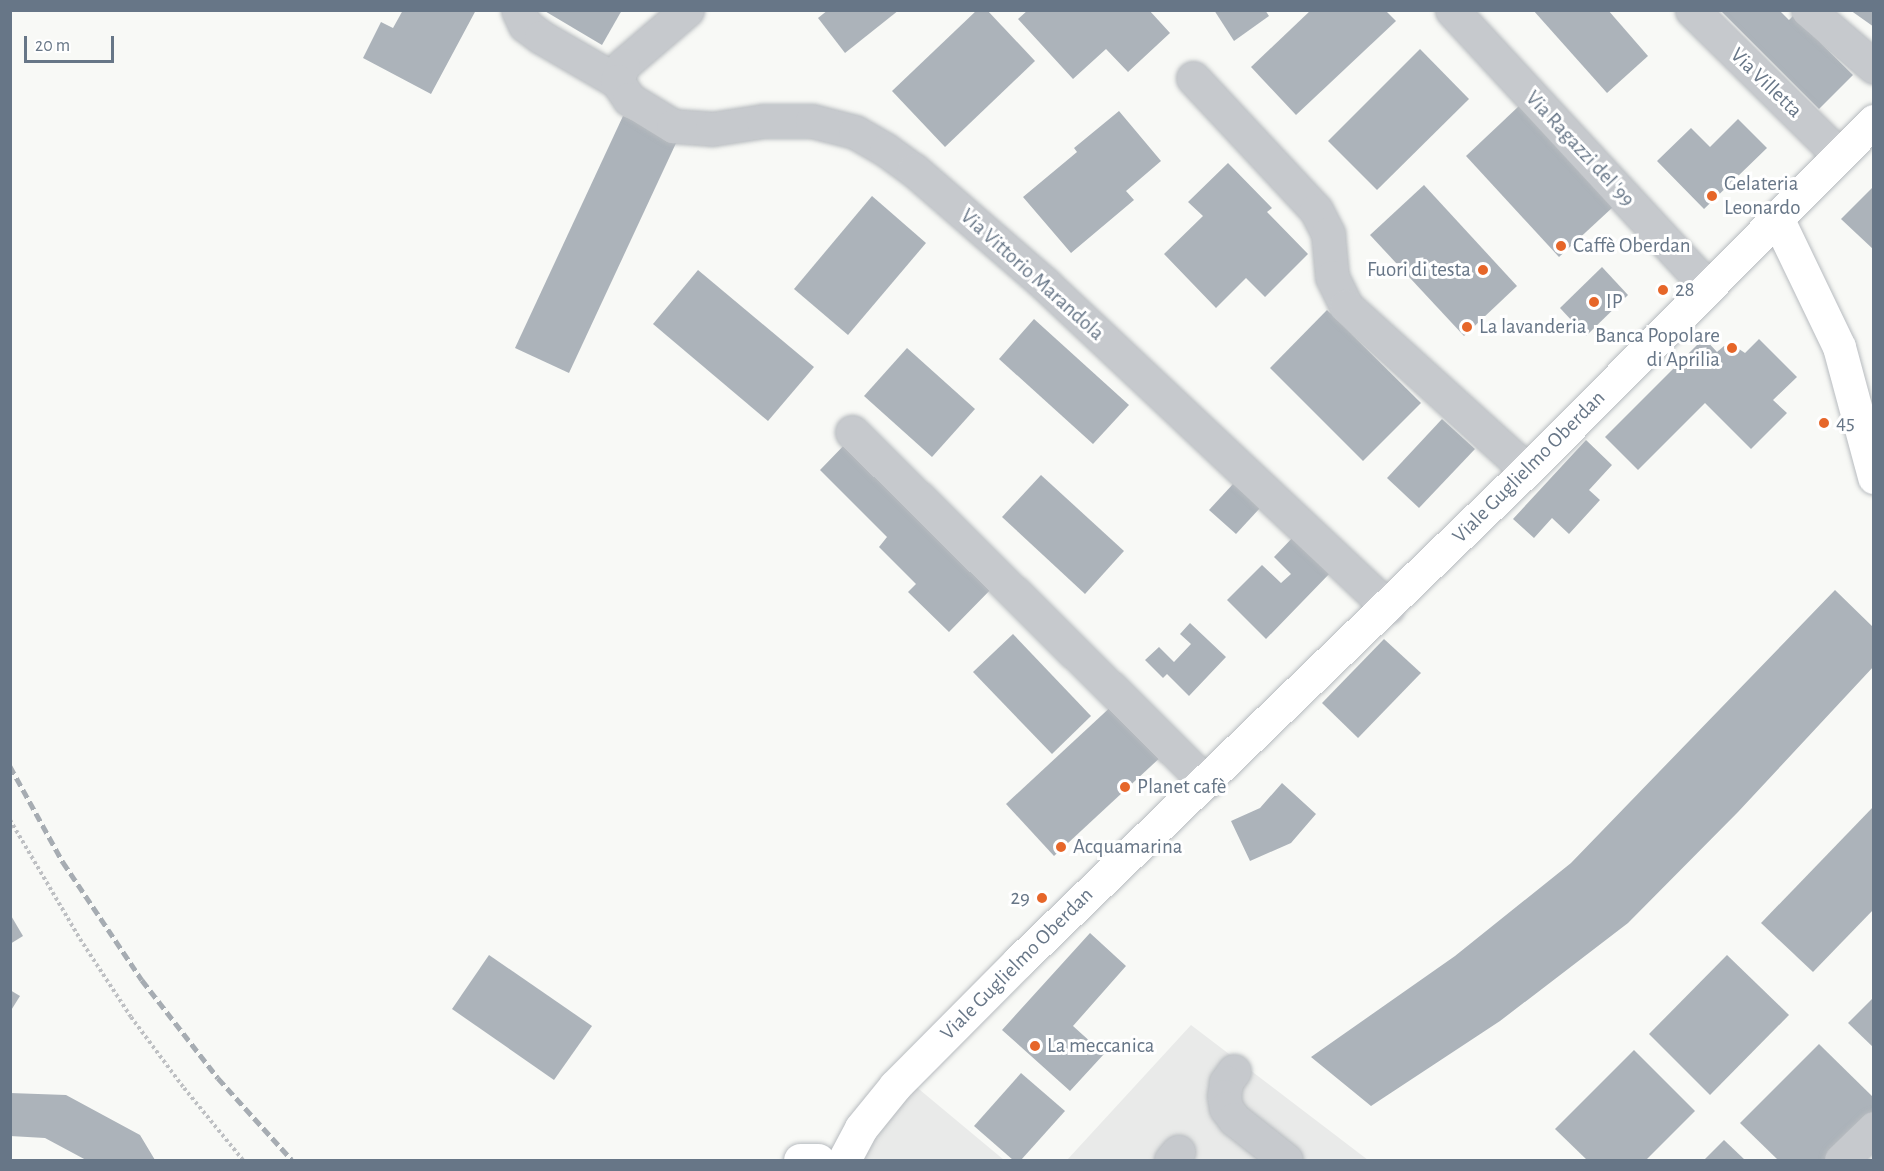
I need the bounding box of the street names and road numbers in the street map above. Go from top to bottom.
street label: Via Villetta [1725,43,1807,123]
street label: Via Ragazzi del '99 [1520,86,1640,212]
street label: Via Vittorio Marandola [955,204,1109,346]
street label: Viale Guglielmo Oberdan [1447,385,1611,549]
street label: Viale Guglielmo Oberdan [935,882,1099,1046]

